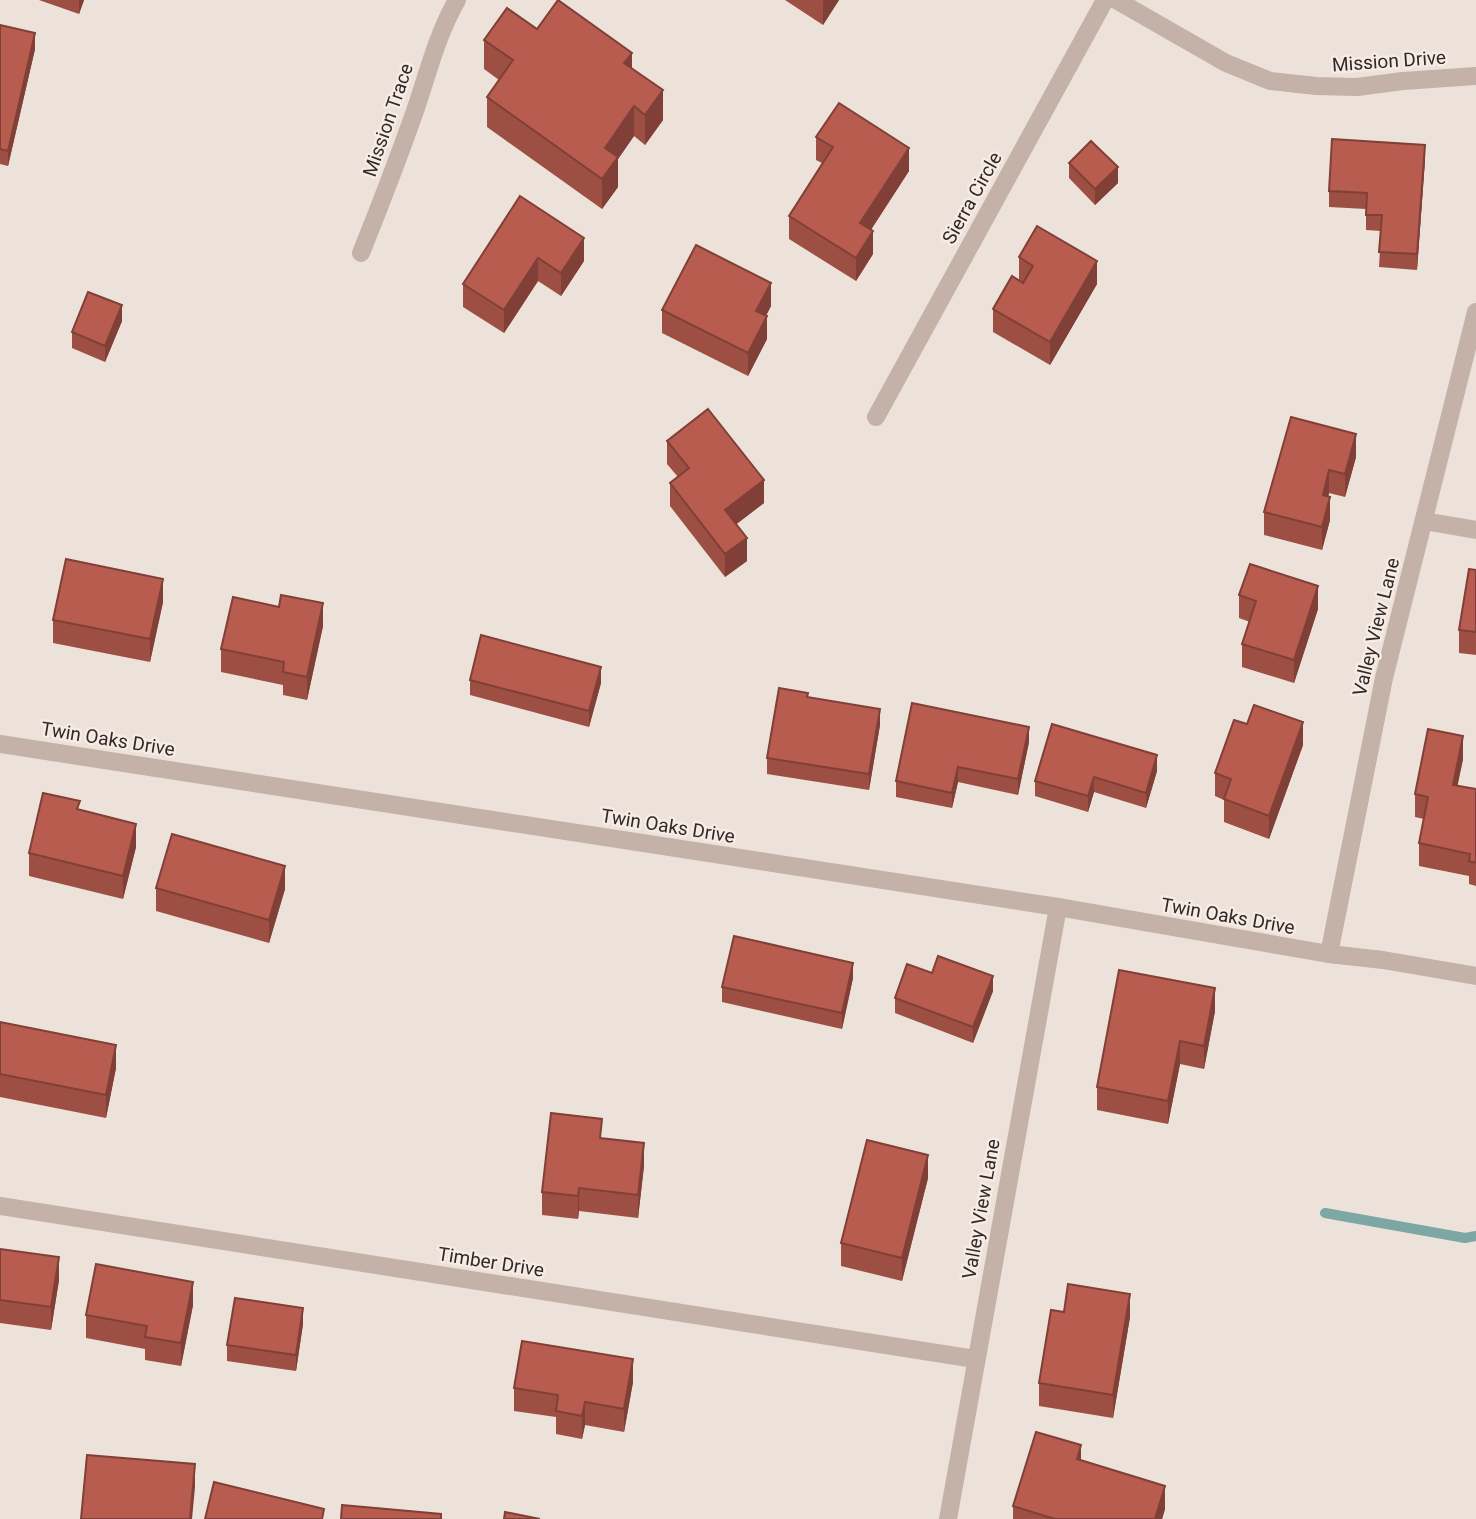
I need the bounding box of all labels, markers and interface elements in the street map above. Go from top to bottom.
street label: Mission Drive [1331,46,1447,76]
street label: Mission Trace [358,60,418,180]
street label: Sierra Circle [937,148,1007,248]
street label: Valley View Lane [1348,555,1404,699]
street label: Twin Oaks Drive [39,717,177,761]
street label: Twin Oaks Drive [599,804,737,848]
street label: Twin Oaks Drive [1159,893,1297,939]
street label: Valley View Lane [957,1137,1005,1281]
street label: Timber Drive [436,1242,546,1282]

